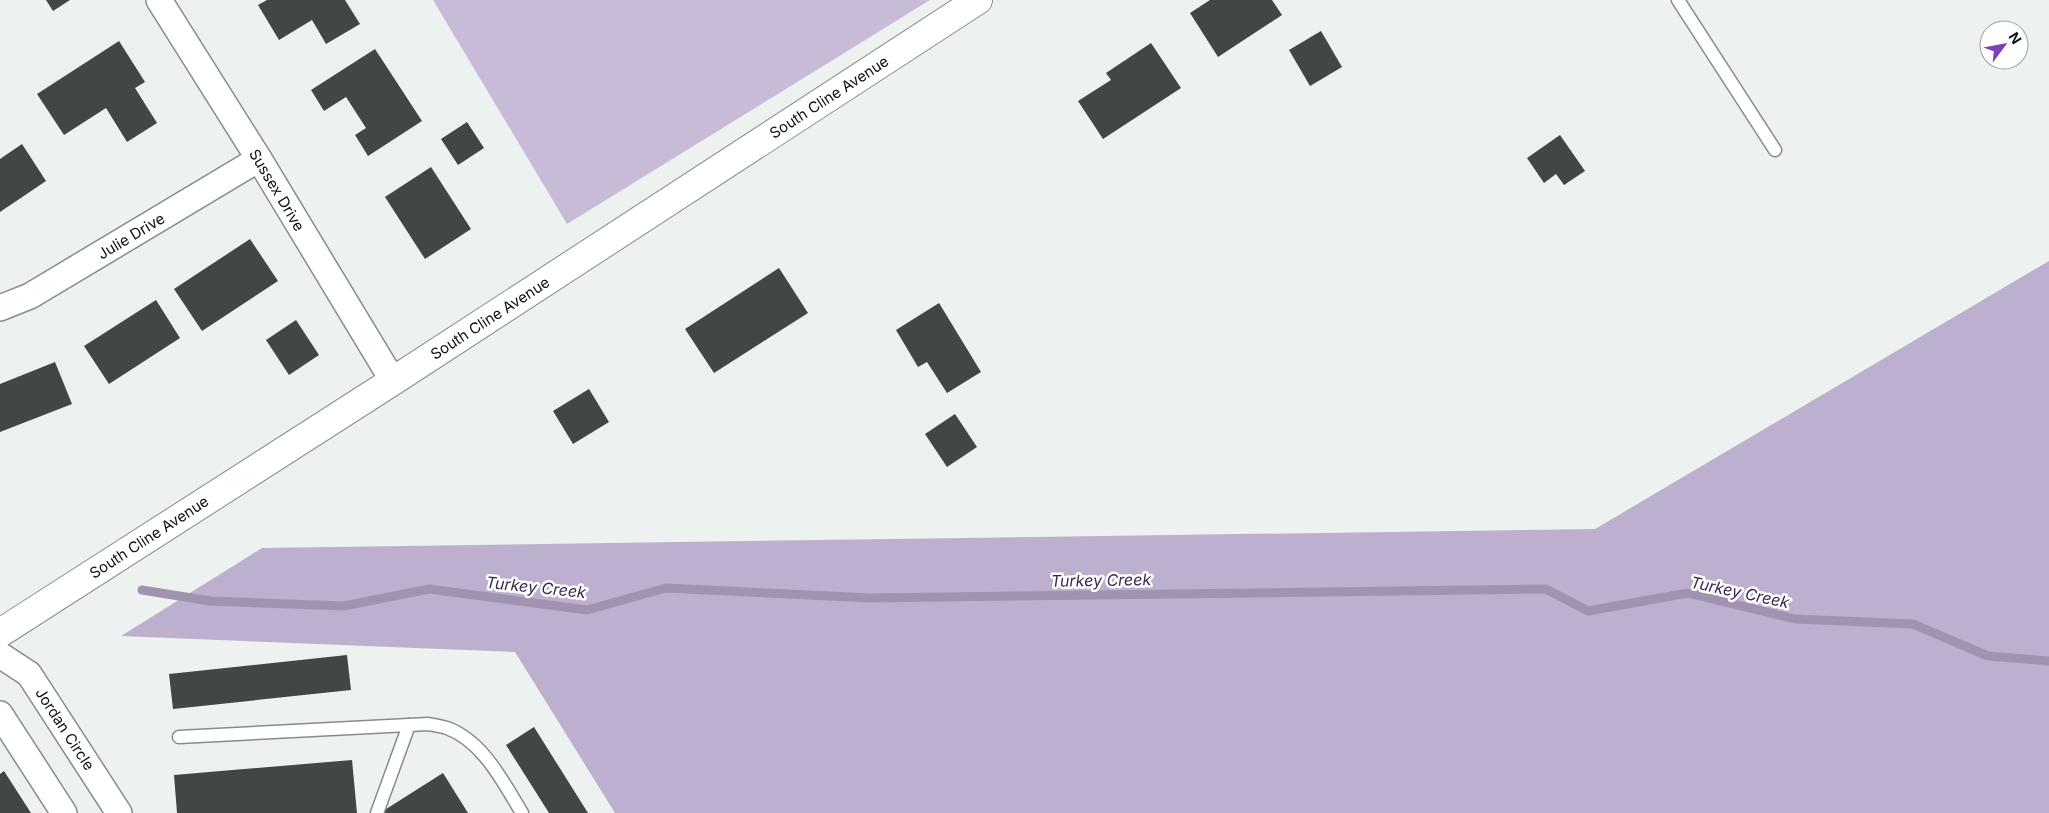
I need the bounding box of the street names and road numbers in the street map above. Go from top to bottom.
street label: South Cline Avenue [766,51,892,143]
street label: Sussex Drive [245,146,309,234]
street label: Julie Drive [94,209,168,263]
street label: South Cline Avenue [427,272,553,364]
street label: South Cline Avenue [86,491,212,583]
street label: Jordan Circle [31,684,99,774]

